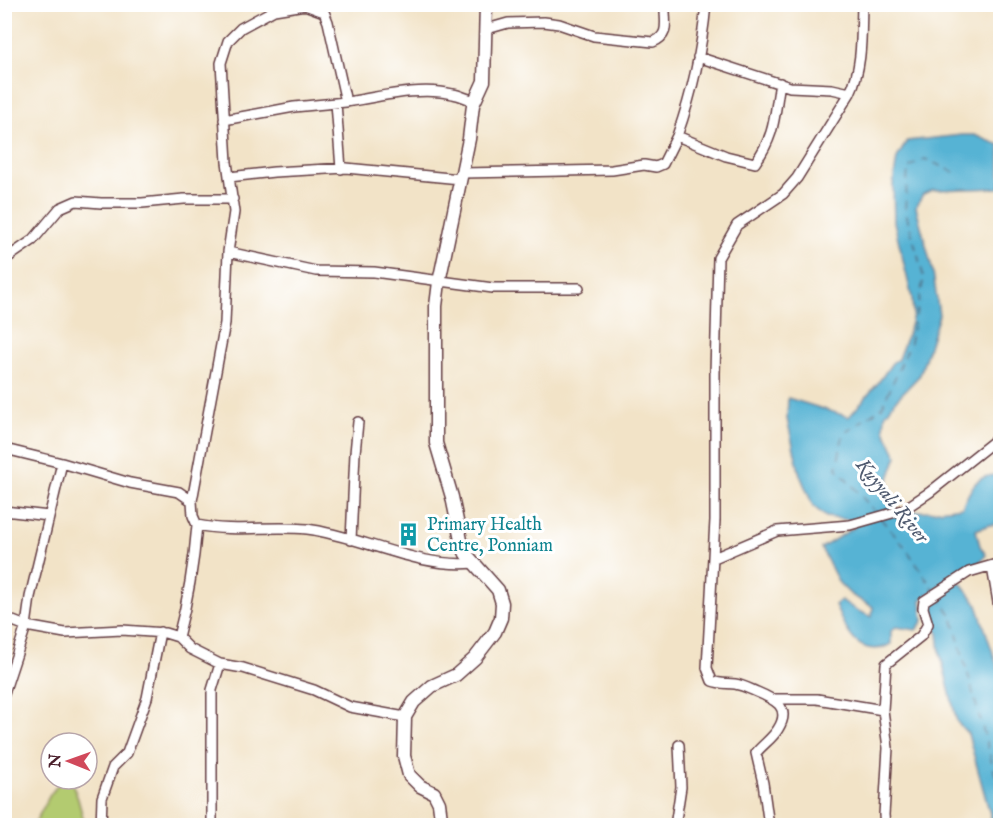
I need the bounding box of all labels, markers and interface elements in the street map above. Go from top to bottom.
water label: Kuyyali River [849,453,935,550]
place label: Primary Health Centre, Ponniam [427,514,553,558]
building icon: Primary Health Centre, Ponniam [396,522,422,548]
north arrow [39,731,99,791]
text: N [46,754,66,769]

